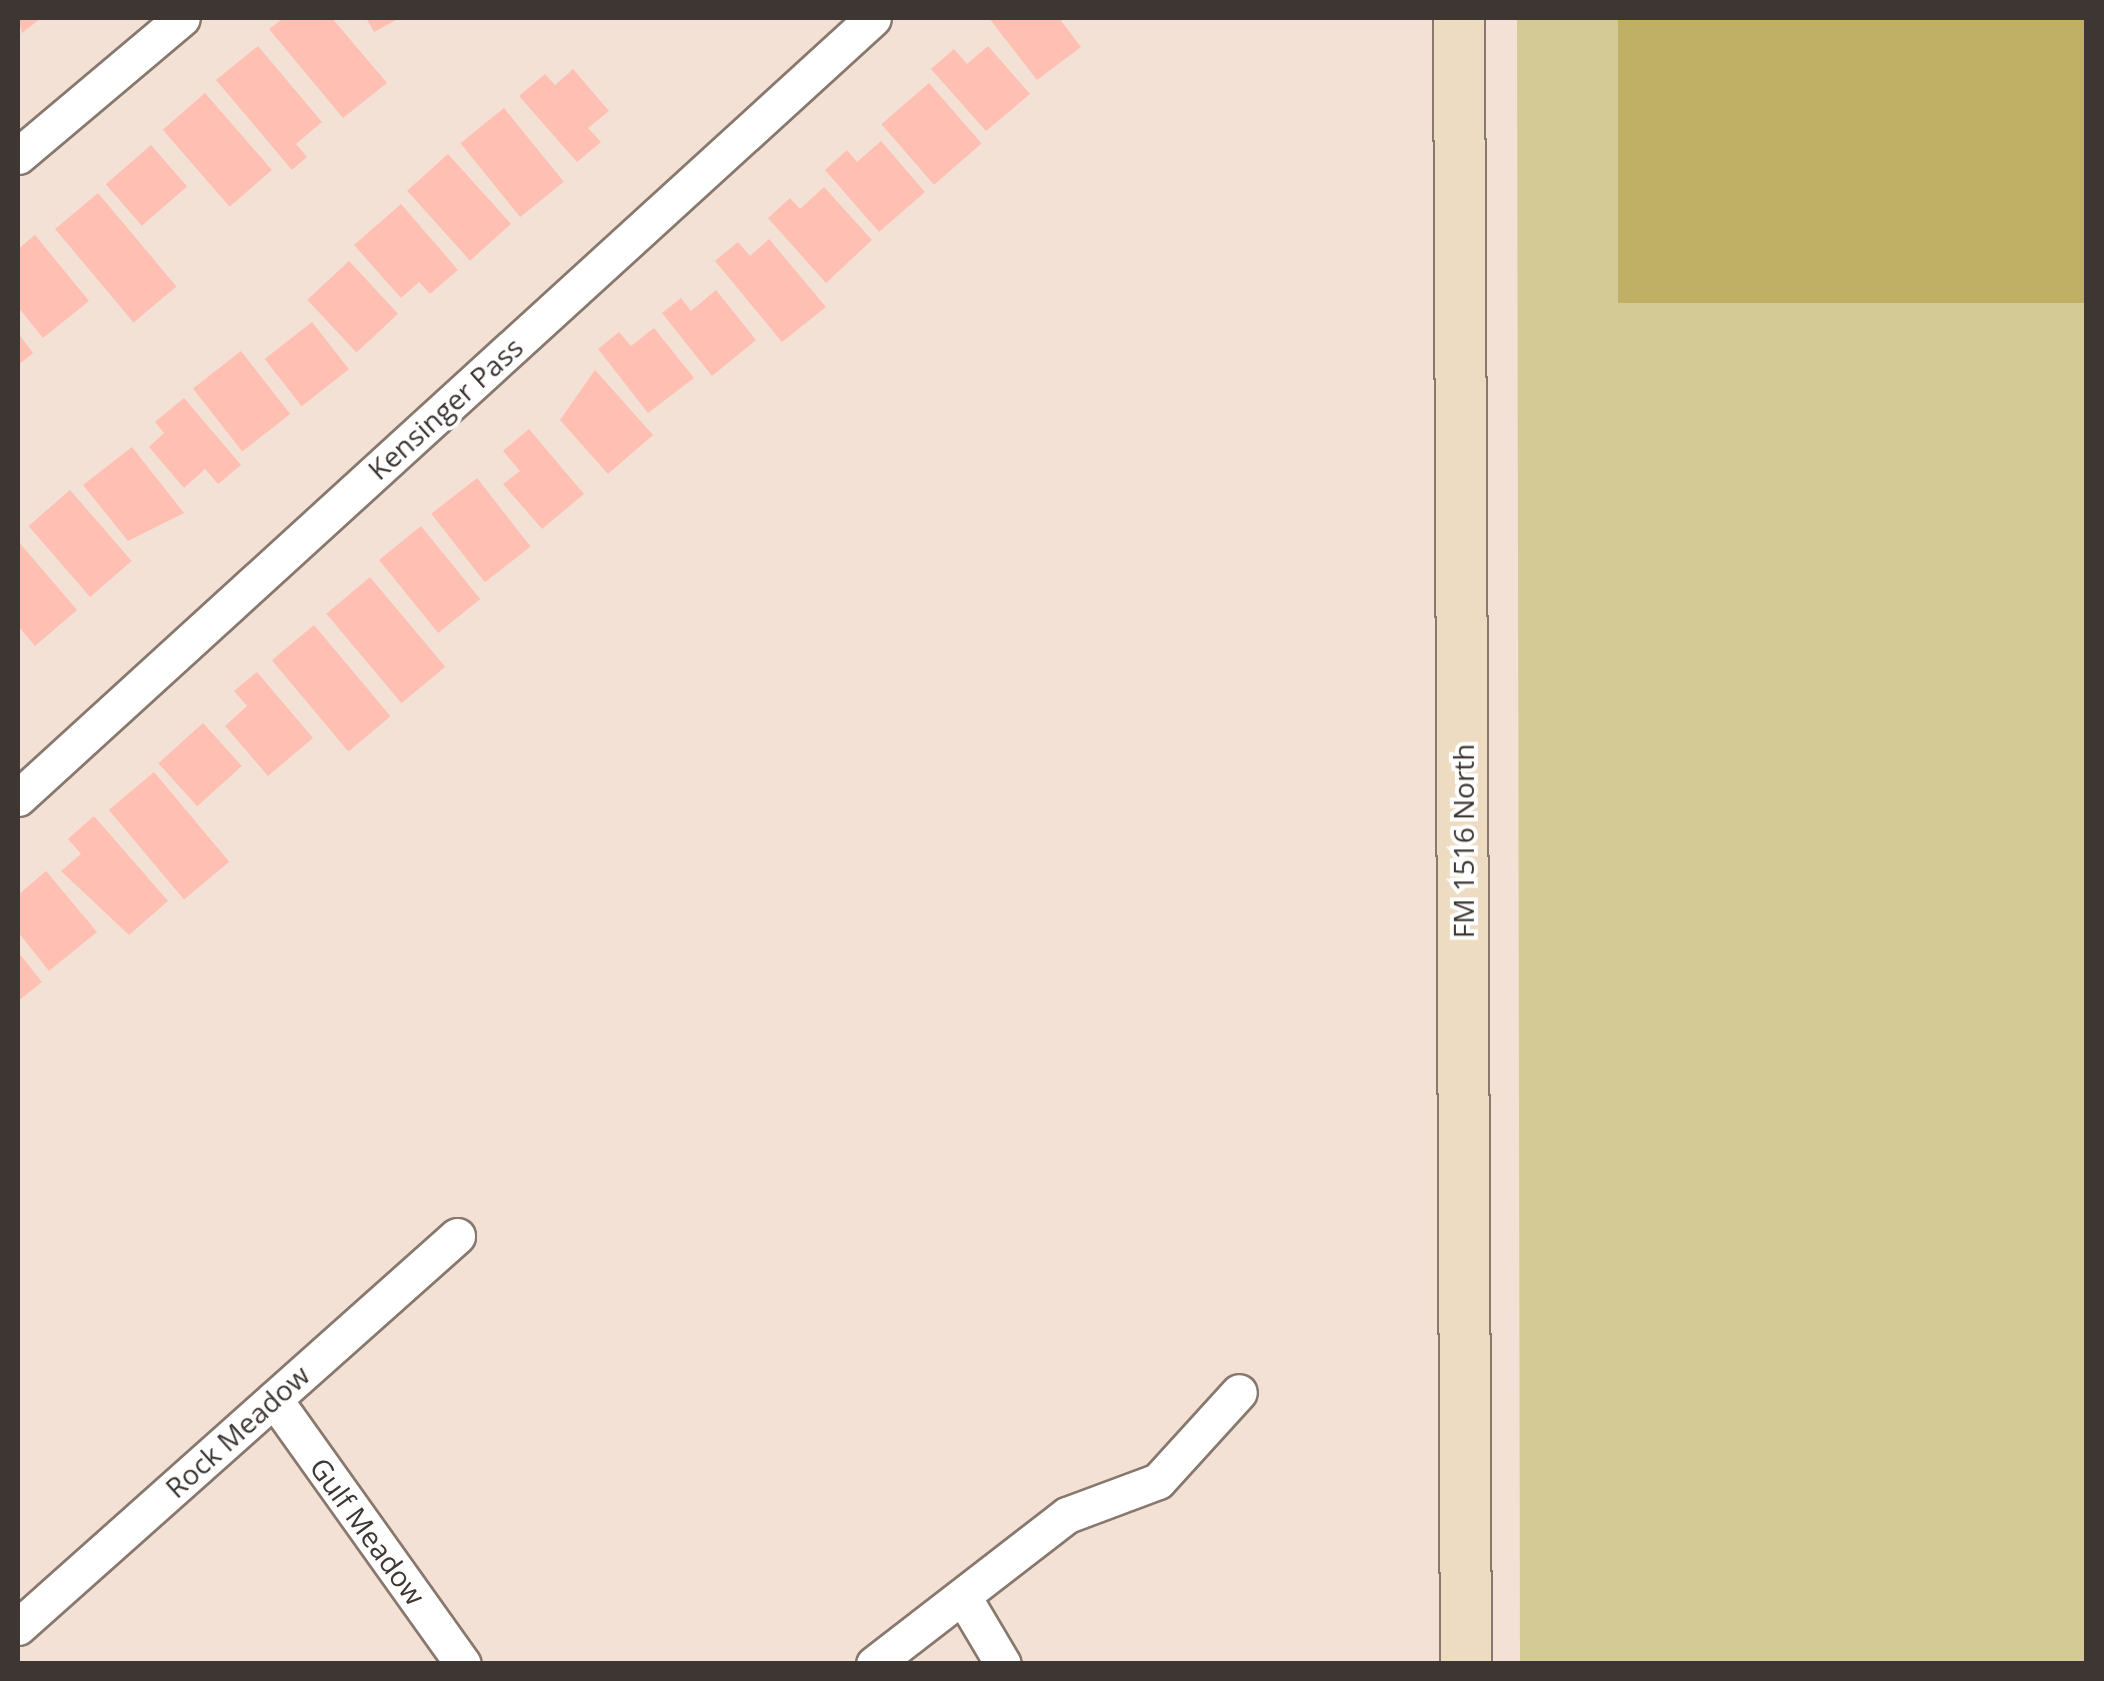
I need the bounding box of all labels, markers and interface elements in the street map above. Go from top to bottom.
street label: Kensinger Pass [361,330,529,486]
street label: FM 1516 North [1446,744,1480,938]
street label: Rock Meadow [158,1358,316,1504]
street label: Gulf Meadow [303,1451,433,1611]

